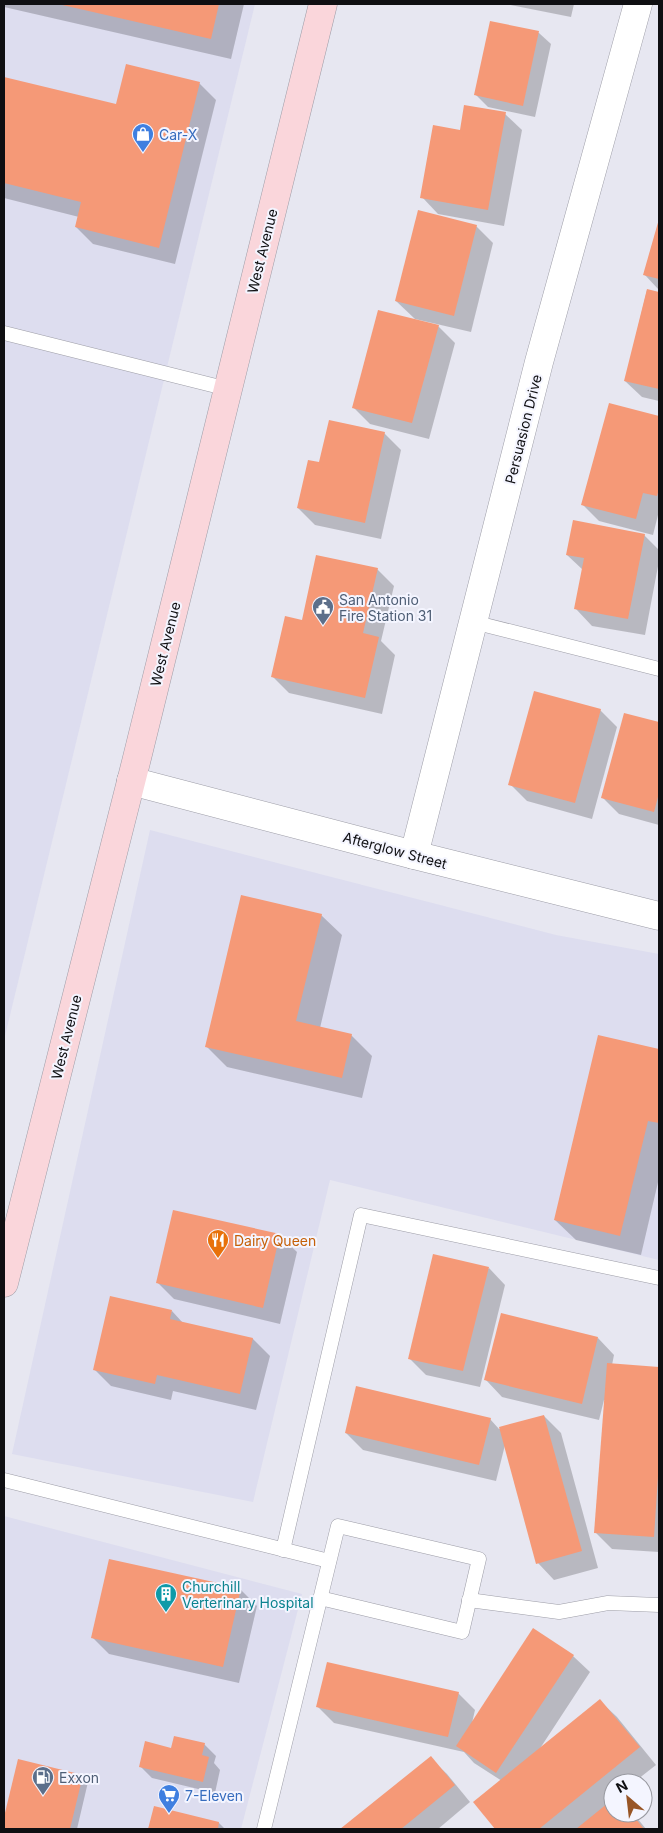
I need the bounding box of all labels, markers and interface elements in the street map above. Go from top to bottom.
shop icon: Car-X [131,122,155,153]
place label: Car-X [159,126,198,143]
street label: West Avenue [243,207,281,295]
street label: Persuasion Drive [501,373,545,485]
place label: San Antonio Fire Station 31 [339,591,432,624]
public building icon: San Antonio Fire Station 31 [311,595,335,626]
street label: West Avenue [146,600,184,688]
street label: Afterglow Street [341,828,449,872]
street label: West Avenue [47,993,85,1081]
restaurant icon: Dairy Queen [206,1228,230,1259]
place label: Dairy Queen [234,1232,316,1249]
place label: Churchill Verterinary Hospital [182,1578,314,1611]
building icon: Churchill Verterinary Hospital [154,1582,178,1613]
fuel station icon: Exxon [31,1765,55,1796]
place label: Exxon [59,1769,99,1786]
north arrow [603,1773,653,1823]
text: N [613,1776,630,1796]
supermarket icon: 7-Eleven [157,1783,181,1814]
place label: 7-Eleven [185,1787,243,1804]

